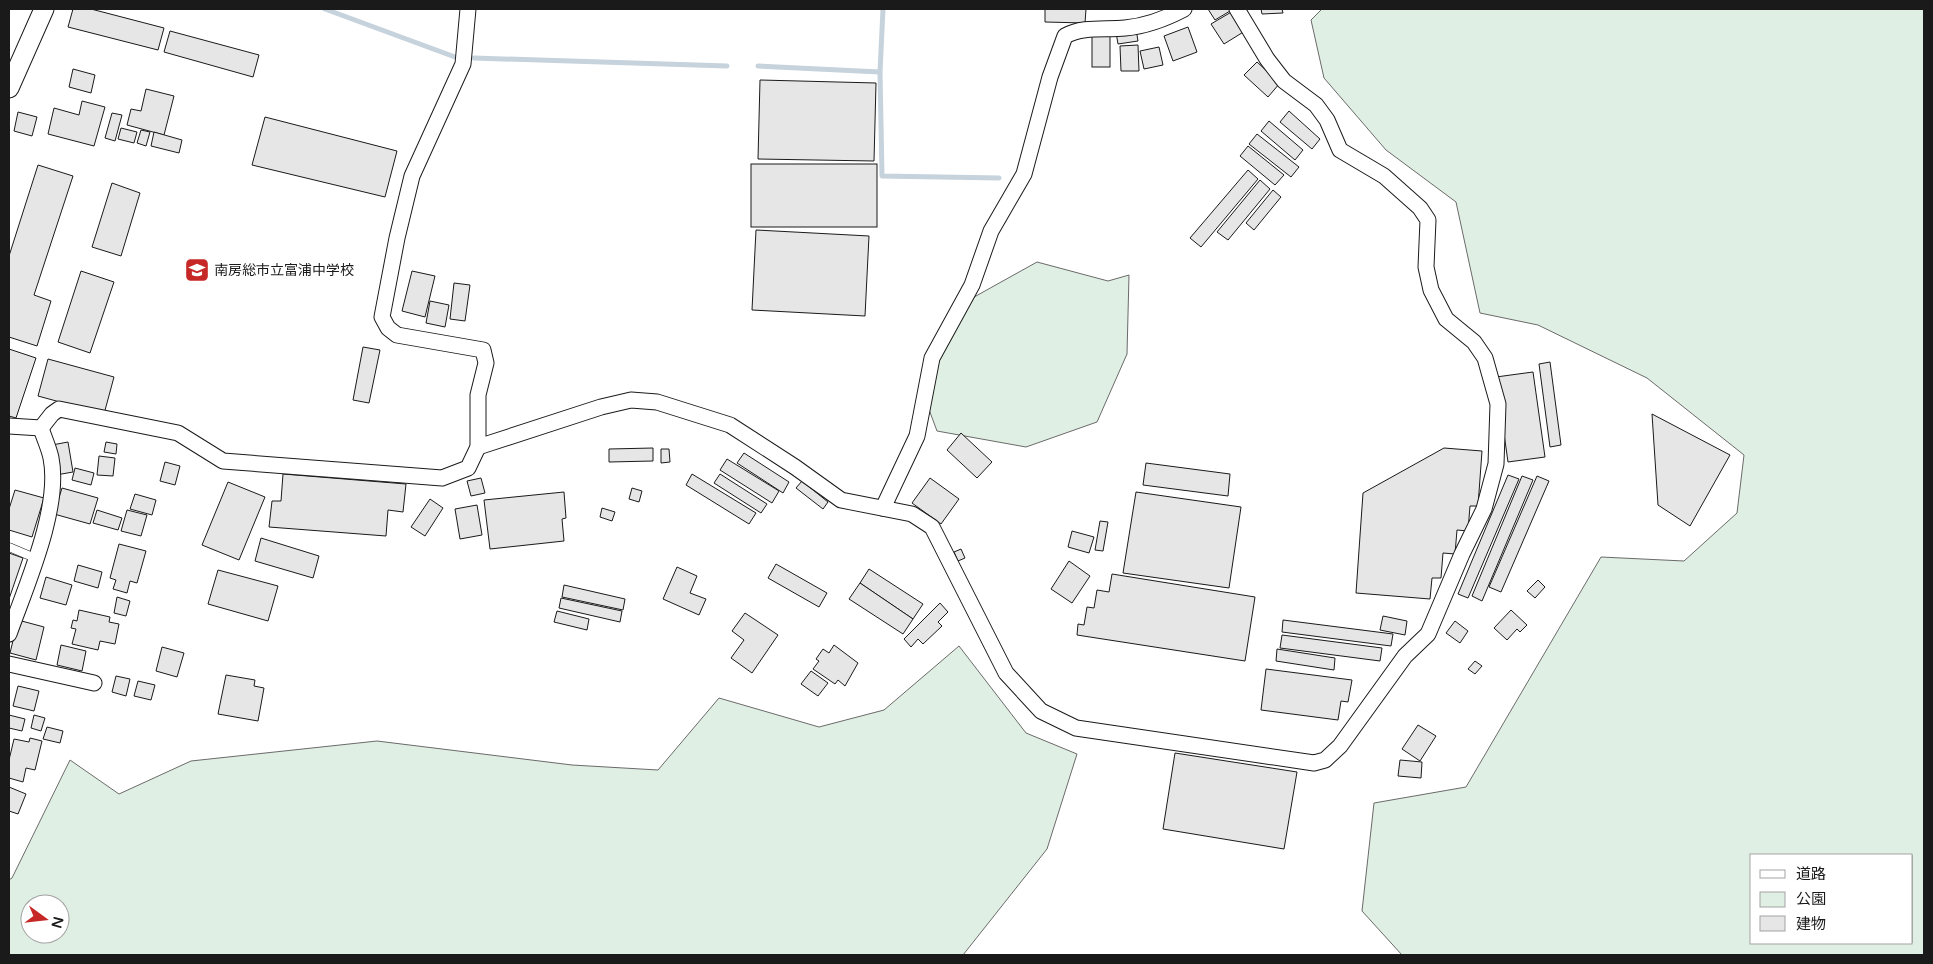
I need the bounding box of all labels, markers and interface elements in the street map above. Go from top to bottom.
school or university icon: 南房総市立富浦中学校 [184,257,210,283]
place label: 南房総市立富浦中学校 [214,262,354,279]
legend [1750,854,1913,944]
text: 道路 [1796,865,1826,883]
text: 公園 [1796,890,1826,908]
north arrow [20,894,70,944]
text: N [47,915,67,930]
text: 建物 [1796,915,1826,933]

